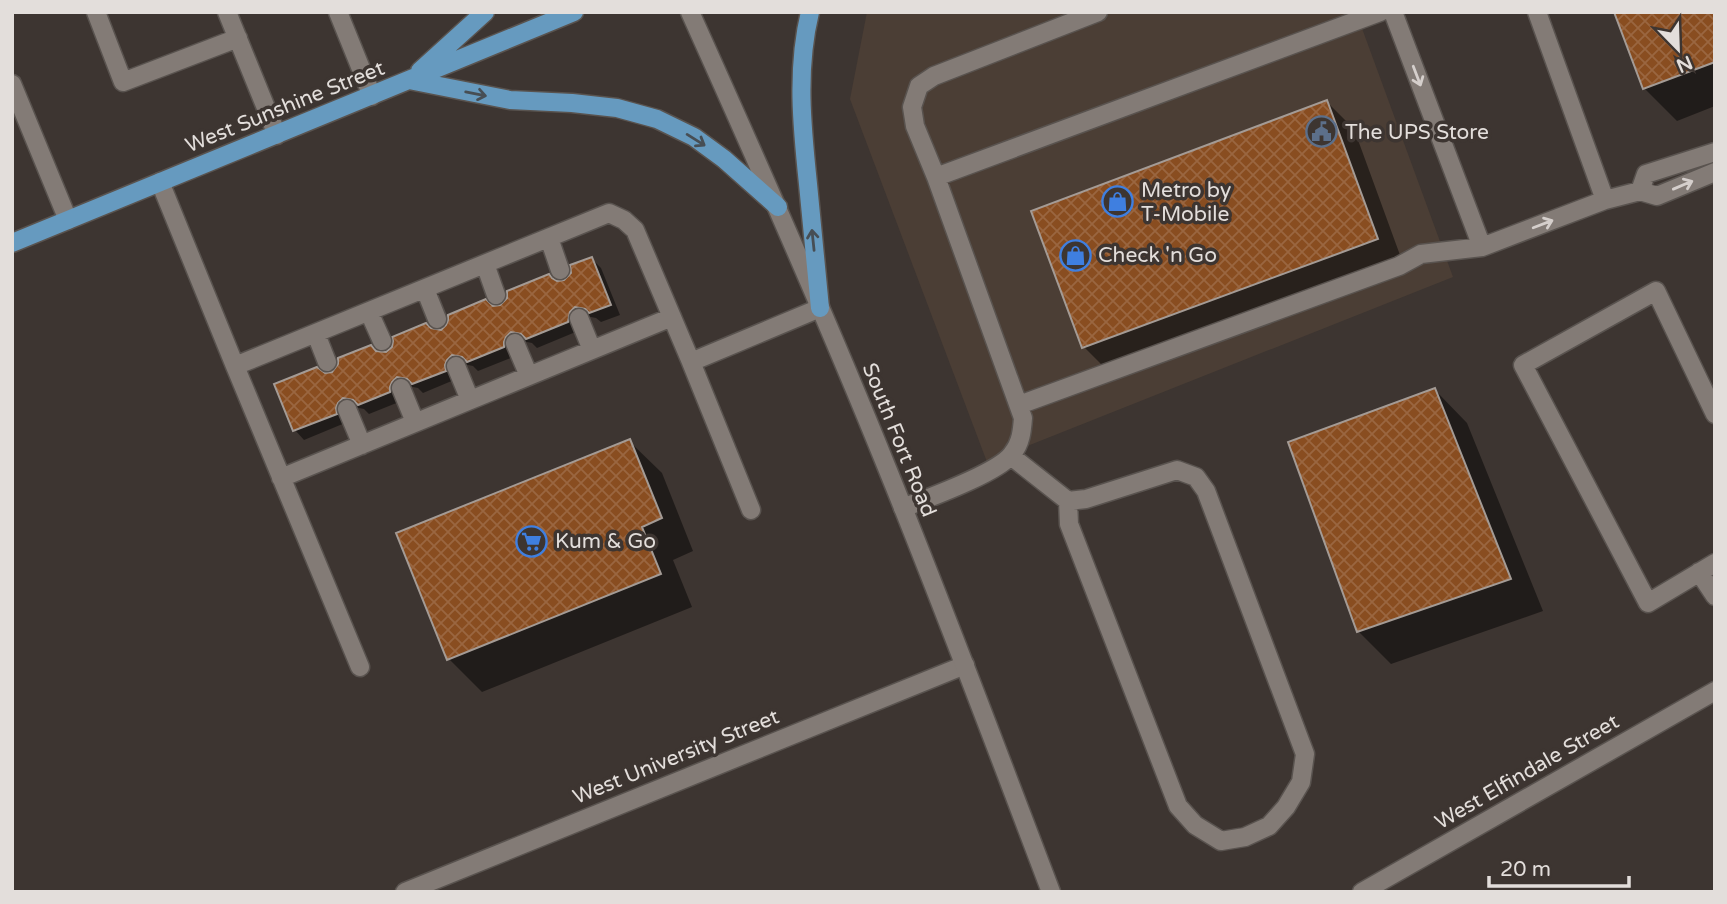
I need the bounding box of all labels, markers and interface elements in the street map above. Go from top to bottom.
north arrow [1643,14,1713,84]
text: N [1673,51,1696,77]
street label: West Sunshine Street [182,56,388,158]
one-way arrow [1412,65,1425,87]
one-way arrow [464,87,487,101]
public building icon: The UPS Store [1305,115,1339,149]
place label: The UPS Store [1345,120,1489,145]
one-way arrow [686,132,705,147]
one-way arrow [1672,177,1694,190]
place label: Metro by T-Mobile [1141,178,1231,227]
shop icon: Metro by T-Mobile [1101,185,1135,219]
one-way arrow [1532,216,1554,229]
one-way arrow [806,229,819,252]
shop icon: Check 'n Go [1058,238,1092,272]
place label: Check 'n Go [1098,243,1217,268]
street label: South Fort Road [857,359,941,521]
supermarket icon: Kum & Go [515,524,549,558]
place label: Kum & Go [555,529,656,554]
street label: West University Street [569,704,783,810]
street label: West Elfindale Street [1431,709,1623,835]
scale bar [1489,844,1629,888]
text: 20 m [1500,857,1551,882]

